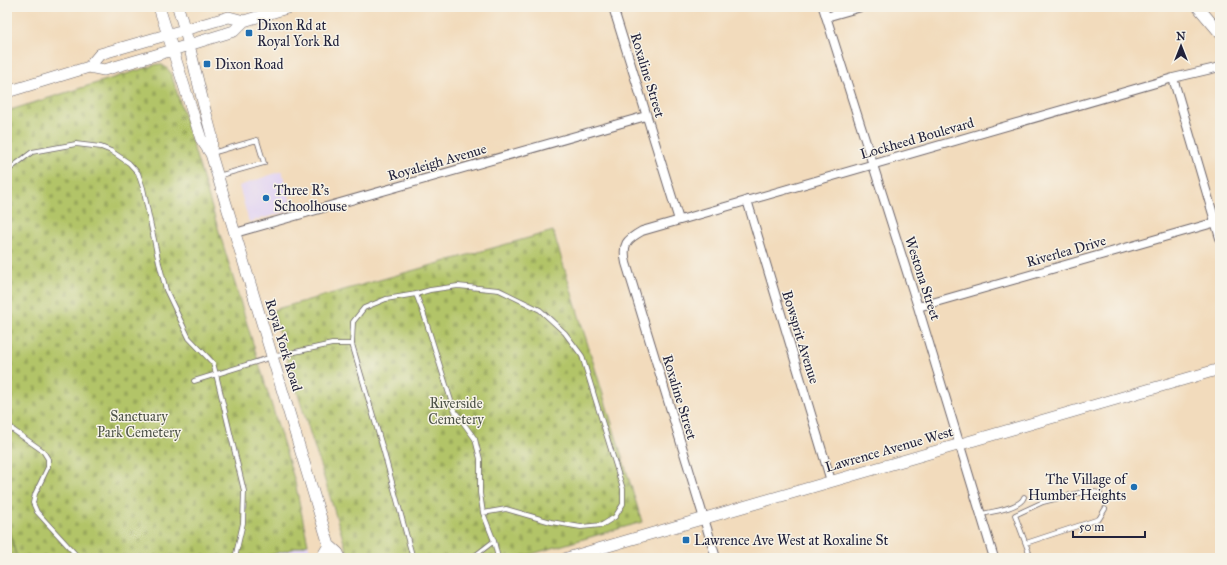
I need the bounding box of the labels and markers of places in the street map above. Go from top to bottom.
place label: Dixon Rd at Royal York Rd [257,17,340,50]
marker: Dixon Rd at Royal York Rd [244,28,254,38]
place label: Dixon Road [215,56,284,73]
marker: Dixon Road [202,59,212,69]
place label: Three R's Schoolhouse [274,182,347,215]
marker: Three R's Schoolhouse [261,193,271,203]
place label: The Village of Humber Heights [1028,471,1128,504]
marker: The Village of Humber Heights [1129,482,1139,492]
place label: Lawrence Ave West at Roxaline St [694,532,888,549]
marker: Lawrence Ave West at Roxaline St [681,535,691,545]

